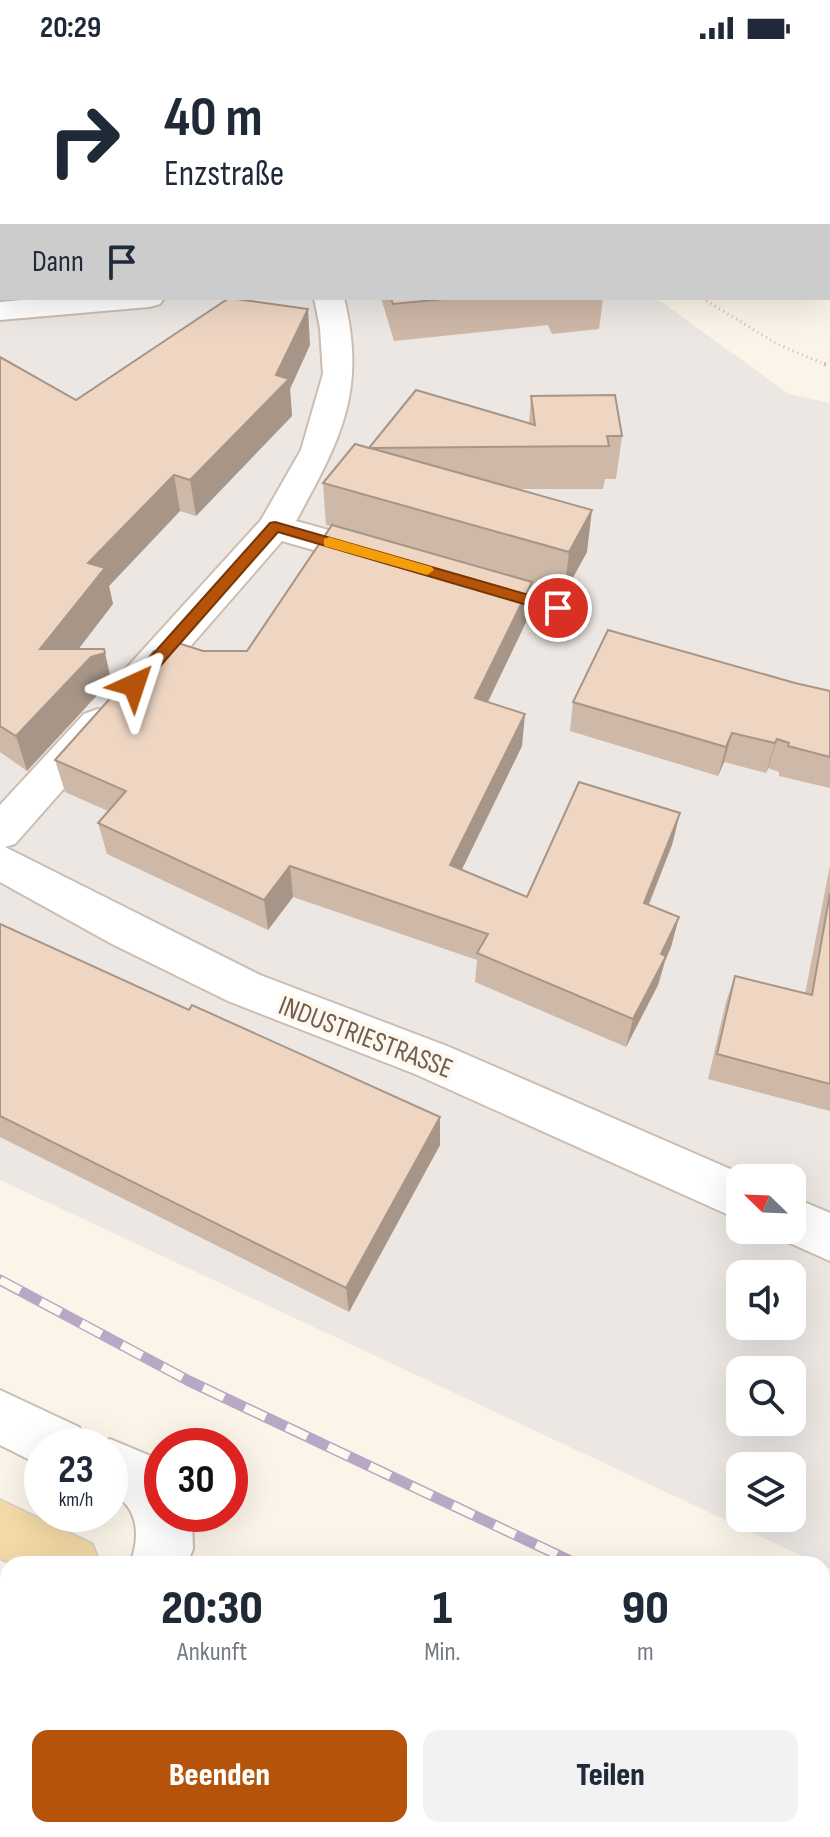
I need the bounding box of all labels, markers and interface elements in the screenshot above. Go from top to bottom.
text: 20:29 [40,10,101,46]
text: 40 m [164,85,263,152]
icon: right [32,88,136,192]
text: Enzstraße [164,153,284,196]
icon: arrive [100,240,144,284]
text: Dann [32,244,84,280]
pin [524,574,592,642]
icon: arrive [536,586,580,630]
position arrow [92,643,176,727]
street label: INDUSTRIESTRASSE [274,989,457,1086]
north arrow [726,1164,806,1244]
map controls [726,1164,806,1532]
button: sound [726,1260,806,1340]
button: search [726,1356,806,1436]
speed limit sign: 30 [144,1428,248,1532]
text: 23 [58,1446,94,1494]
button: layers [726,1452,806,1532]
text: km/h [59,1488,93,1512]
text: 20:30 [161,1580,263,1637]
text: 1 [432,1580,452,1637]
text: 90 [622,1580,669,1637]
text: Ankunft [177,1637,247,1668]
text: Min. [424,1637,460,1668]
text: m [637,1637,654,1668]
button: Beenden [32,1730,407,1822]
button: Teilen [423,1730,798,1822]

